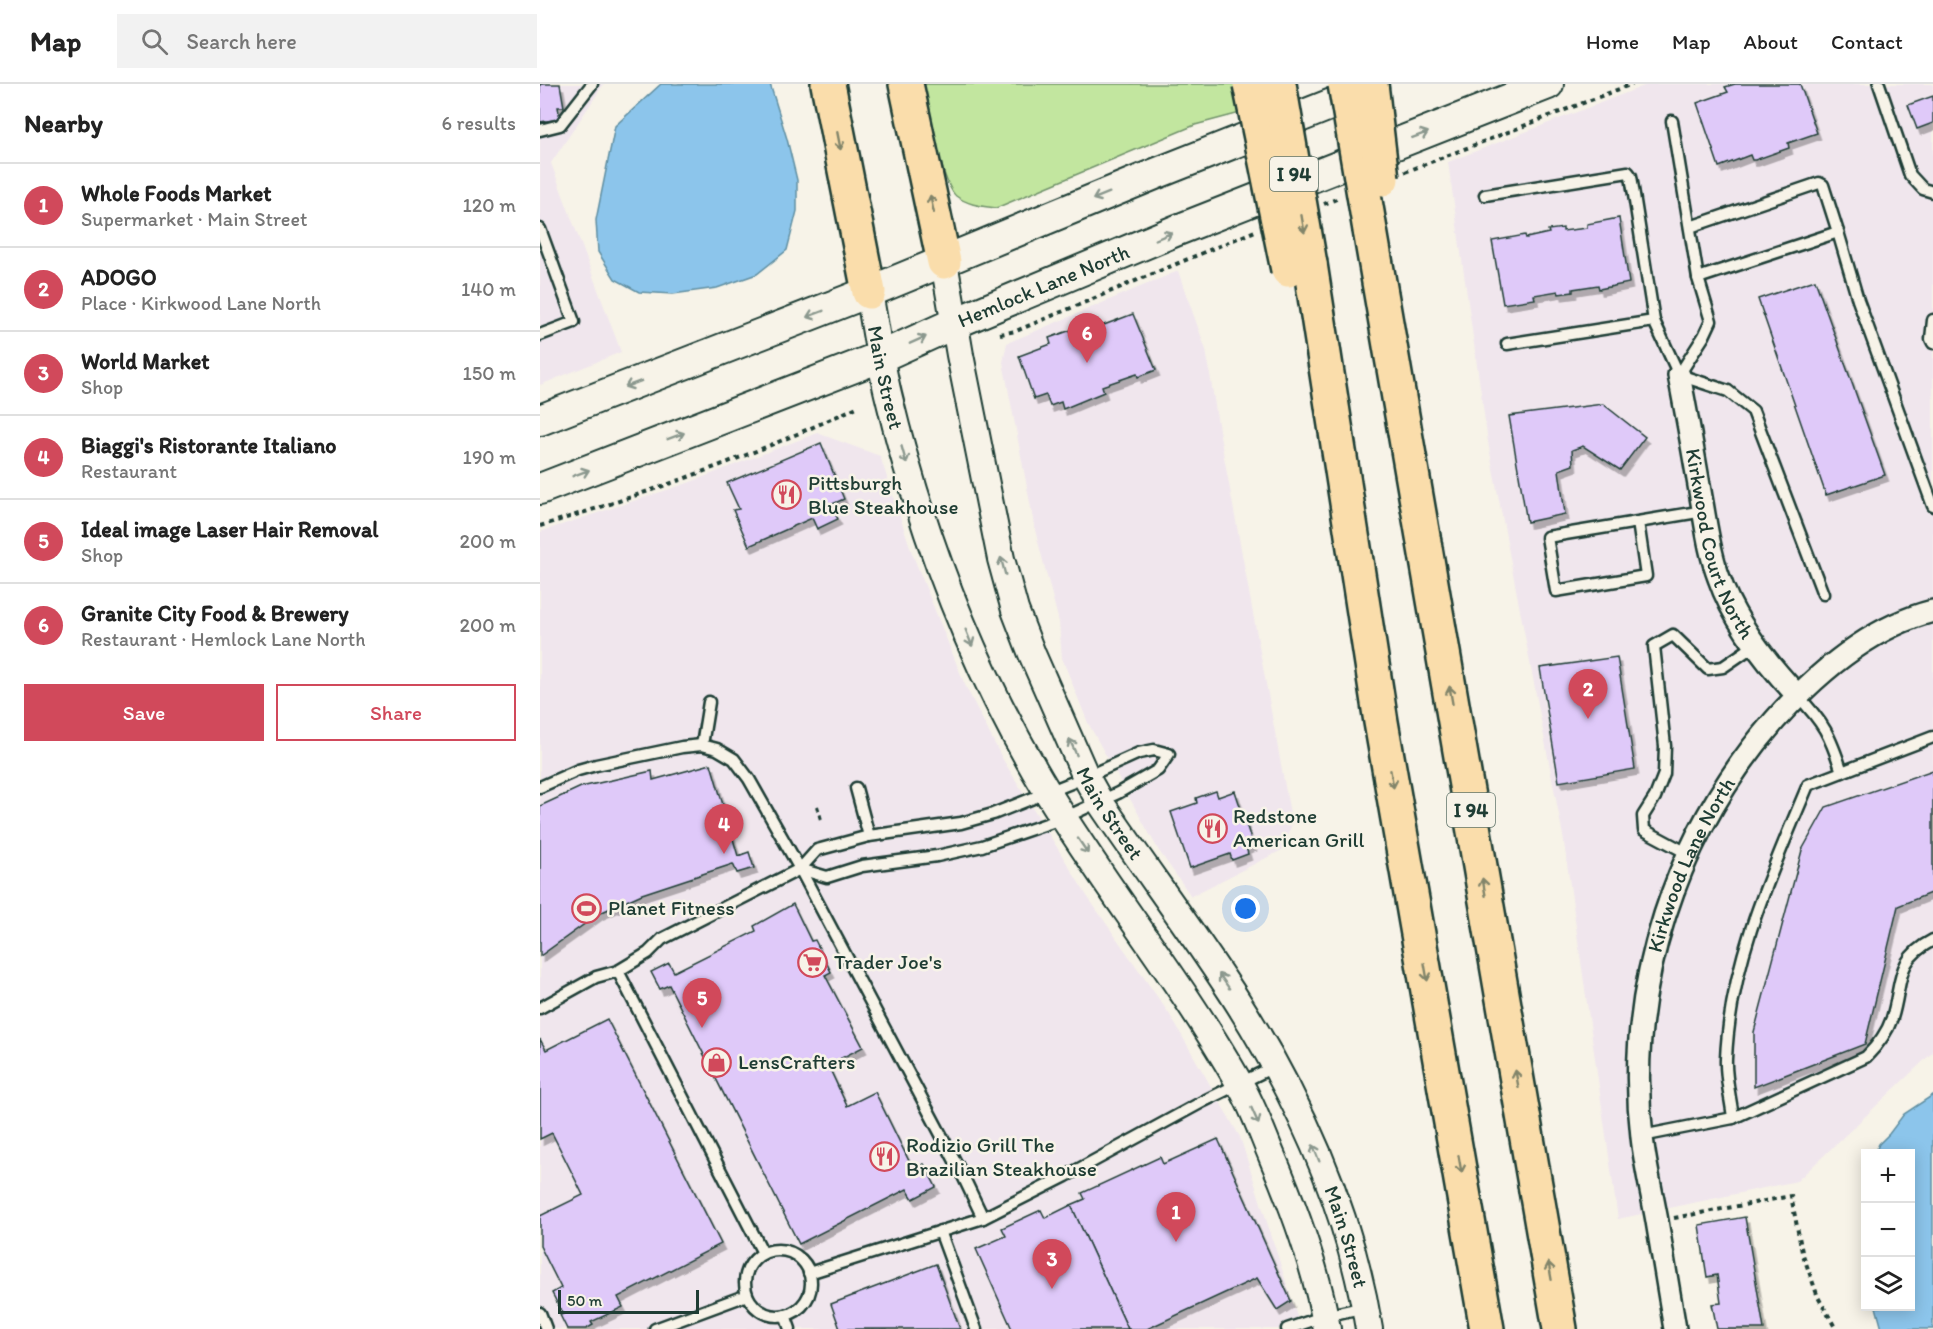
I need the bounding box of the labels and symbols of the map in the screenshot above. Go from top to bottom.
one-way arrow [1410,129,1428,140]
one-way arrow [834,131,845,151]
road number: I 94 [1270,157,1318,191]
one-way arrow [1092,191,1110,202]
one-way arrow [926,195,937,215]
one-way arrow [1298,214,1309,234]
one-way arrow [1154,230,1173,241]
street label: Hemlock Lane North [954,238,1133,332]
one-way arrow [806,309,825,320]
pin: 6 [1068,314,1106,363]
street label: Main Street [863,324,909,432]
one-way arrow [908,334,926,345]
one-way arrow [624,379,643,390]
one-way arrow [667,430,685,441]
one-way arrow [899,445,910,464]
street label: Kirkwood Court North [1681,446,1760,643]
one-way arrow [571,467,590,478]
place label: Pittsburgh Blue Steakhouse [808,470,958,519]
restaurant icon: Pittsburgh Blue Steakhouse [771,479,803,511]
one-way arrow [996,557,1008,576]
one-way arrow [964,629,975,647]
pin: 2 [1568,670,1608,719]
one-way arrow [1445,686,1456,705]
one-way arrow [1067,739,1078,757]
street label: Main Street [1071,763,1149,864]
one-way arrow [1386,769,1397,789]
street label: Kirkwood Lane North [1642,772,1740,955]
road number: I 94 [1447,793,1495,827]
place label: Redstone American Grill [1233,803,1364,852]
pin: 4 [704,804,744,854]
restaurant icon: Redstone American Grill [1196,812,1228,844]
one-way arrow [1077,837,1089,853]
one-way arrow [1478,878,1489,897]
sports icon: Planet Fitness [571,892,603,924]
your location [1231,894,1260,923]
place label: Planet Fitness [608,895,735,920]
supermarket icon: Trader Joe's [797,946,829,978]
place label: Trader Joe's [834,949,942,974]
one-way arrow [1420,961,1431,981]
one-way arrow [1218,974,1230,990]
pin: 5 [682,978,722,1028]
shop icon: LensCrafters [701,1046,733,1078]
place label: LensCrafters [738,1049,855,1074]
one-way arrow [1511,1070,1522,1090]
one-way arrow [1250,1106,1261,1125]
place label: Rodizio Grill The Brazilian Steakhouse [906,1132,1097,1181]
restaurant icon: Rodizio Grill The Brazilian Steakhouse [869,1141,901,1173]
one-way arrow [1310,1144,1321,1163]
one-way arrow [1454,1153,1465,1173]
street label: Main Street [1319,1182,1374,1290]
pin: 1 [1156,1192,1196,1242]
pin: 3 [1032,1240,1072,1289]
one-way arrow [1544,1262,1555,1282]
scale bar [558,1287,699,1314]

